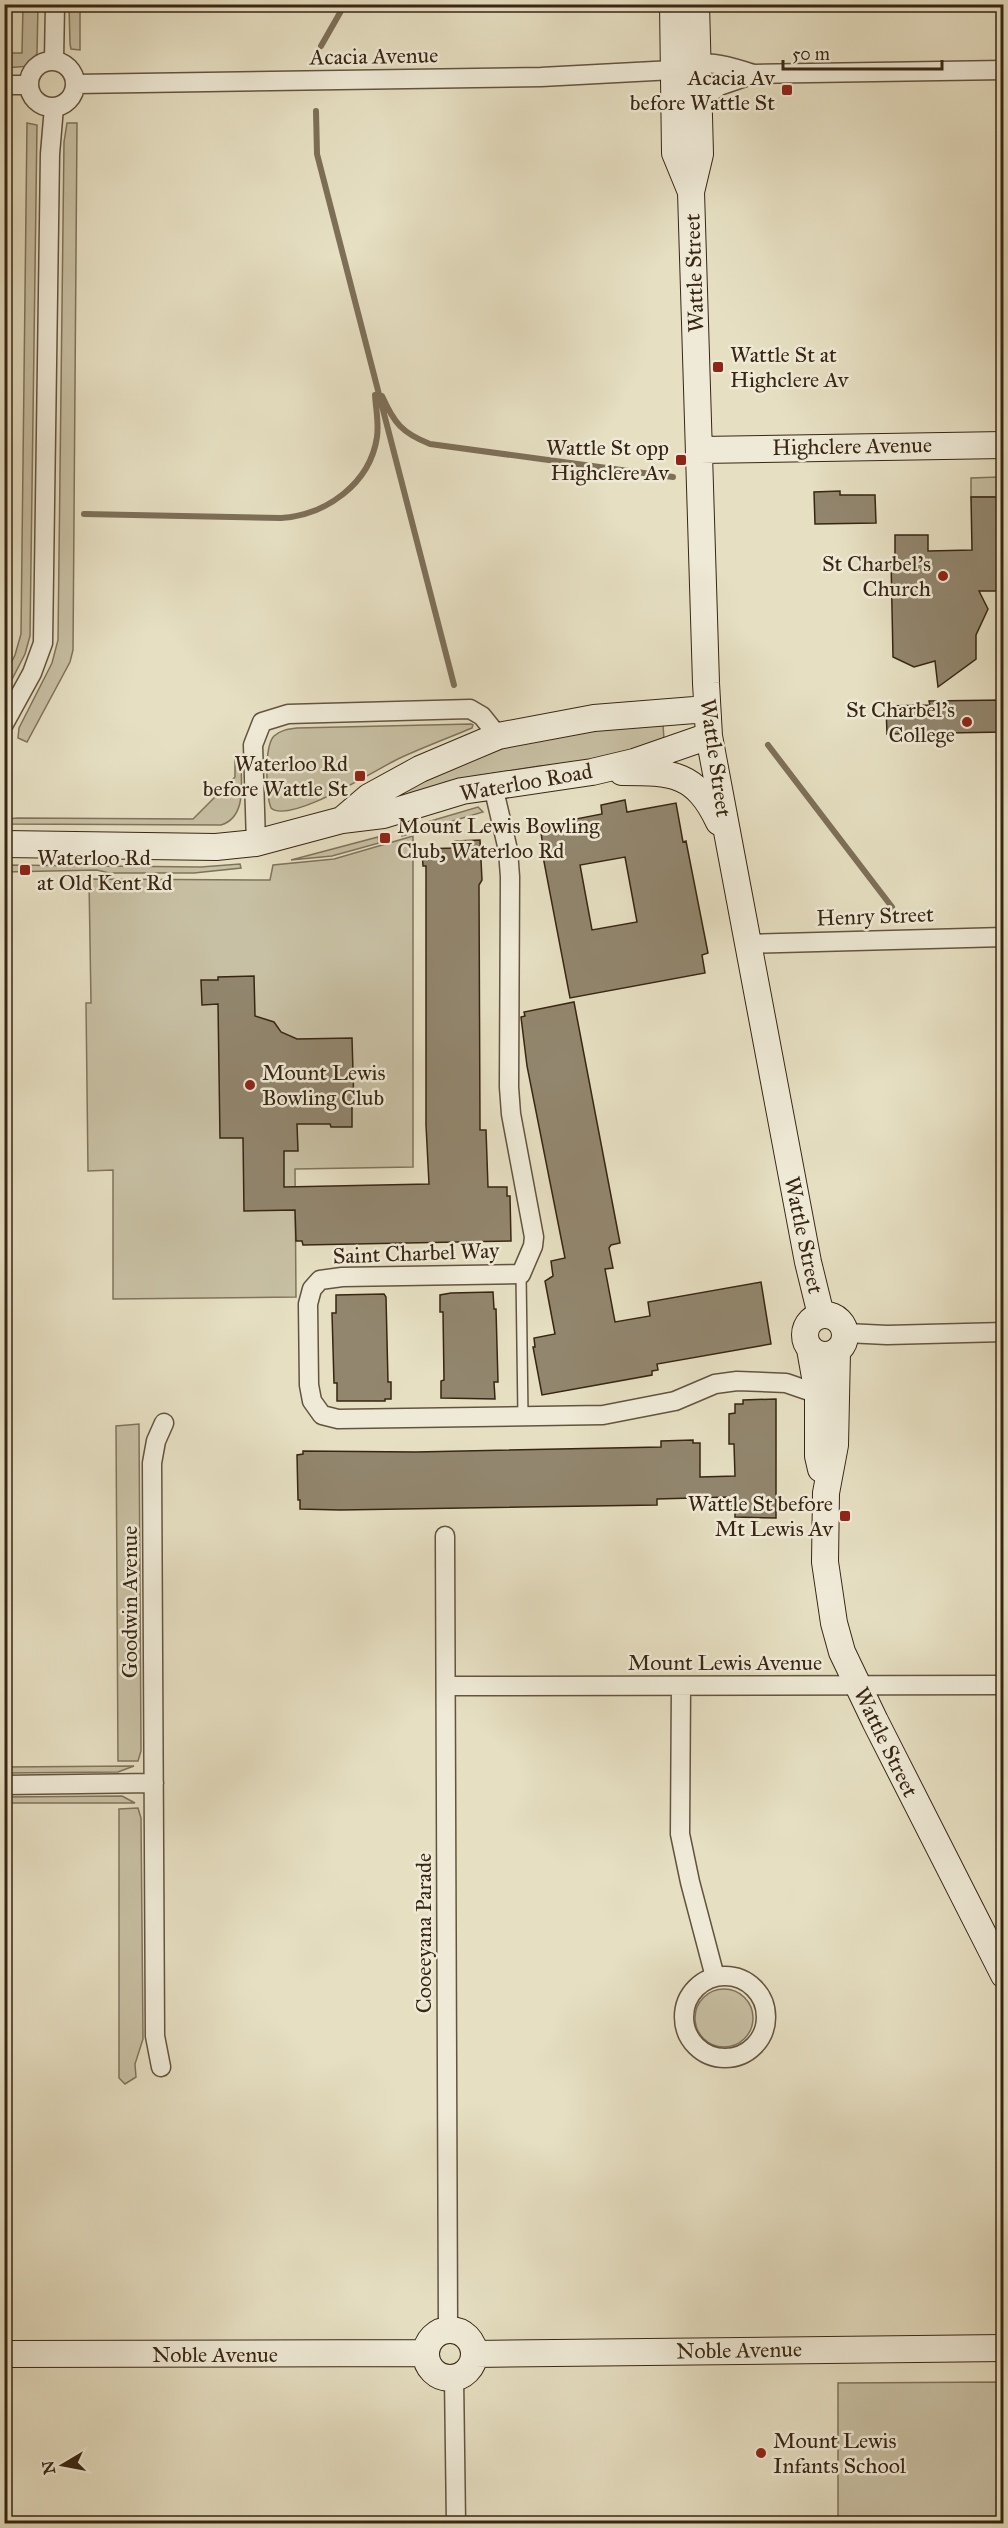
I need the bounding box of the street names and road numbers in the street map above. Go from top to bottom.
street label: Acacia Avenue [308,41,439,71]
street label: Wattle Street [678,213,710,333]
street label: Highclere Avenue [772,431,932,461]
street label: Wattle Street [694,697,738,819]
street label: Waterloo Road [458,757,594,807]
street label: Henry Street [816,900,935,932]
street label: Wattle Street [778,1174,830,1296]
street label: Saint Charbel Way [332,1237,500,1269]
street label: Goodwin Avenue [116,1526,143,1678]
street label: Mount Lewis Avenue [628,1649,822,1676]
street label: Wattle Street [848,1683,924,1802]
street label: Cooeeyana Parade [410,1853,437,2013]
street label: Noble Avenue [676,2335,802,2365]
street label: Noble Avenue [152,2341,278,2368]

